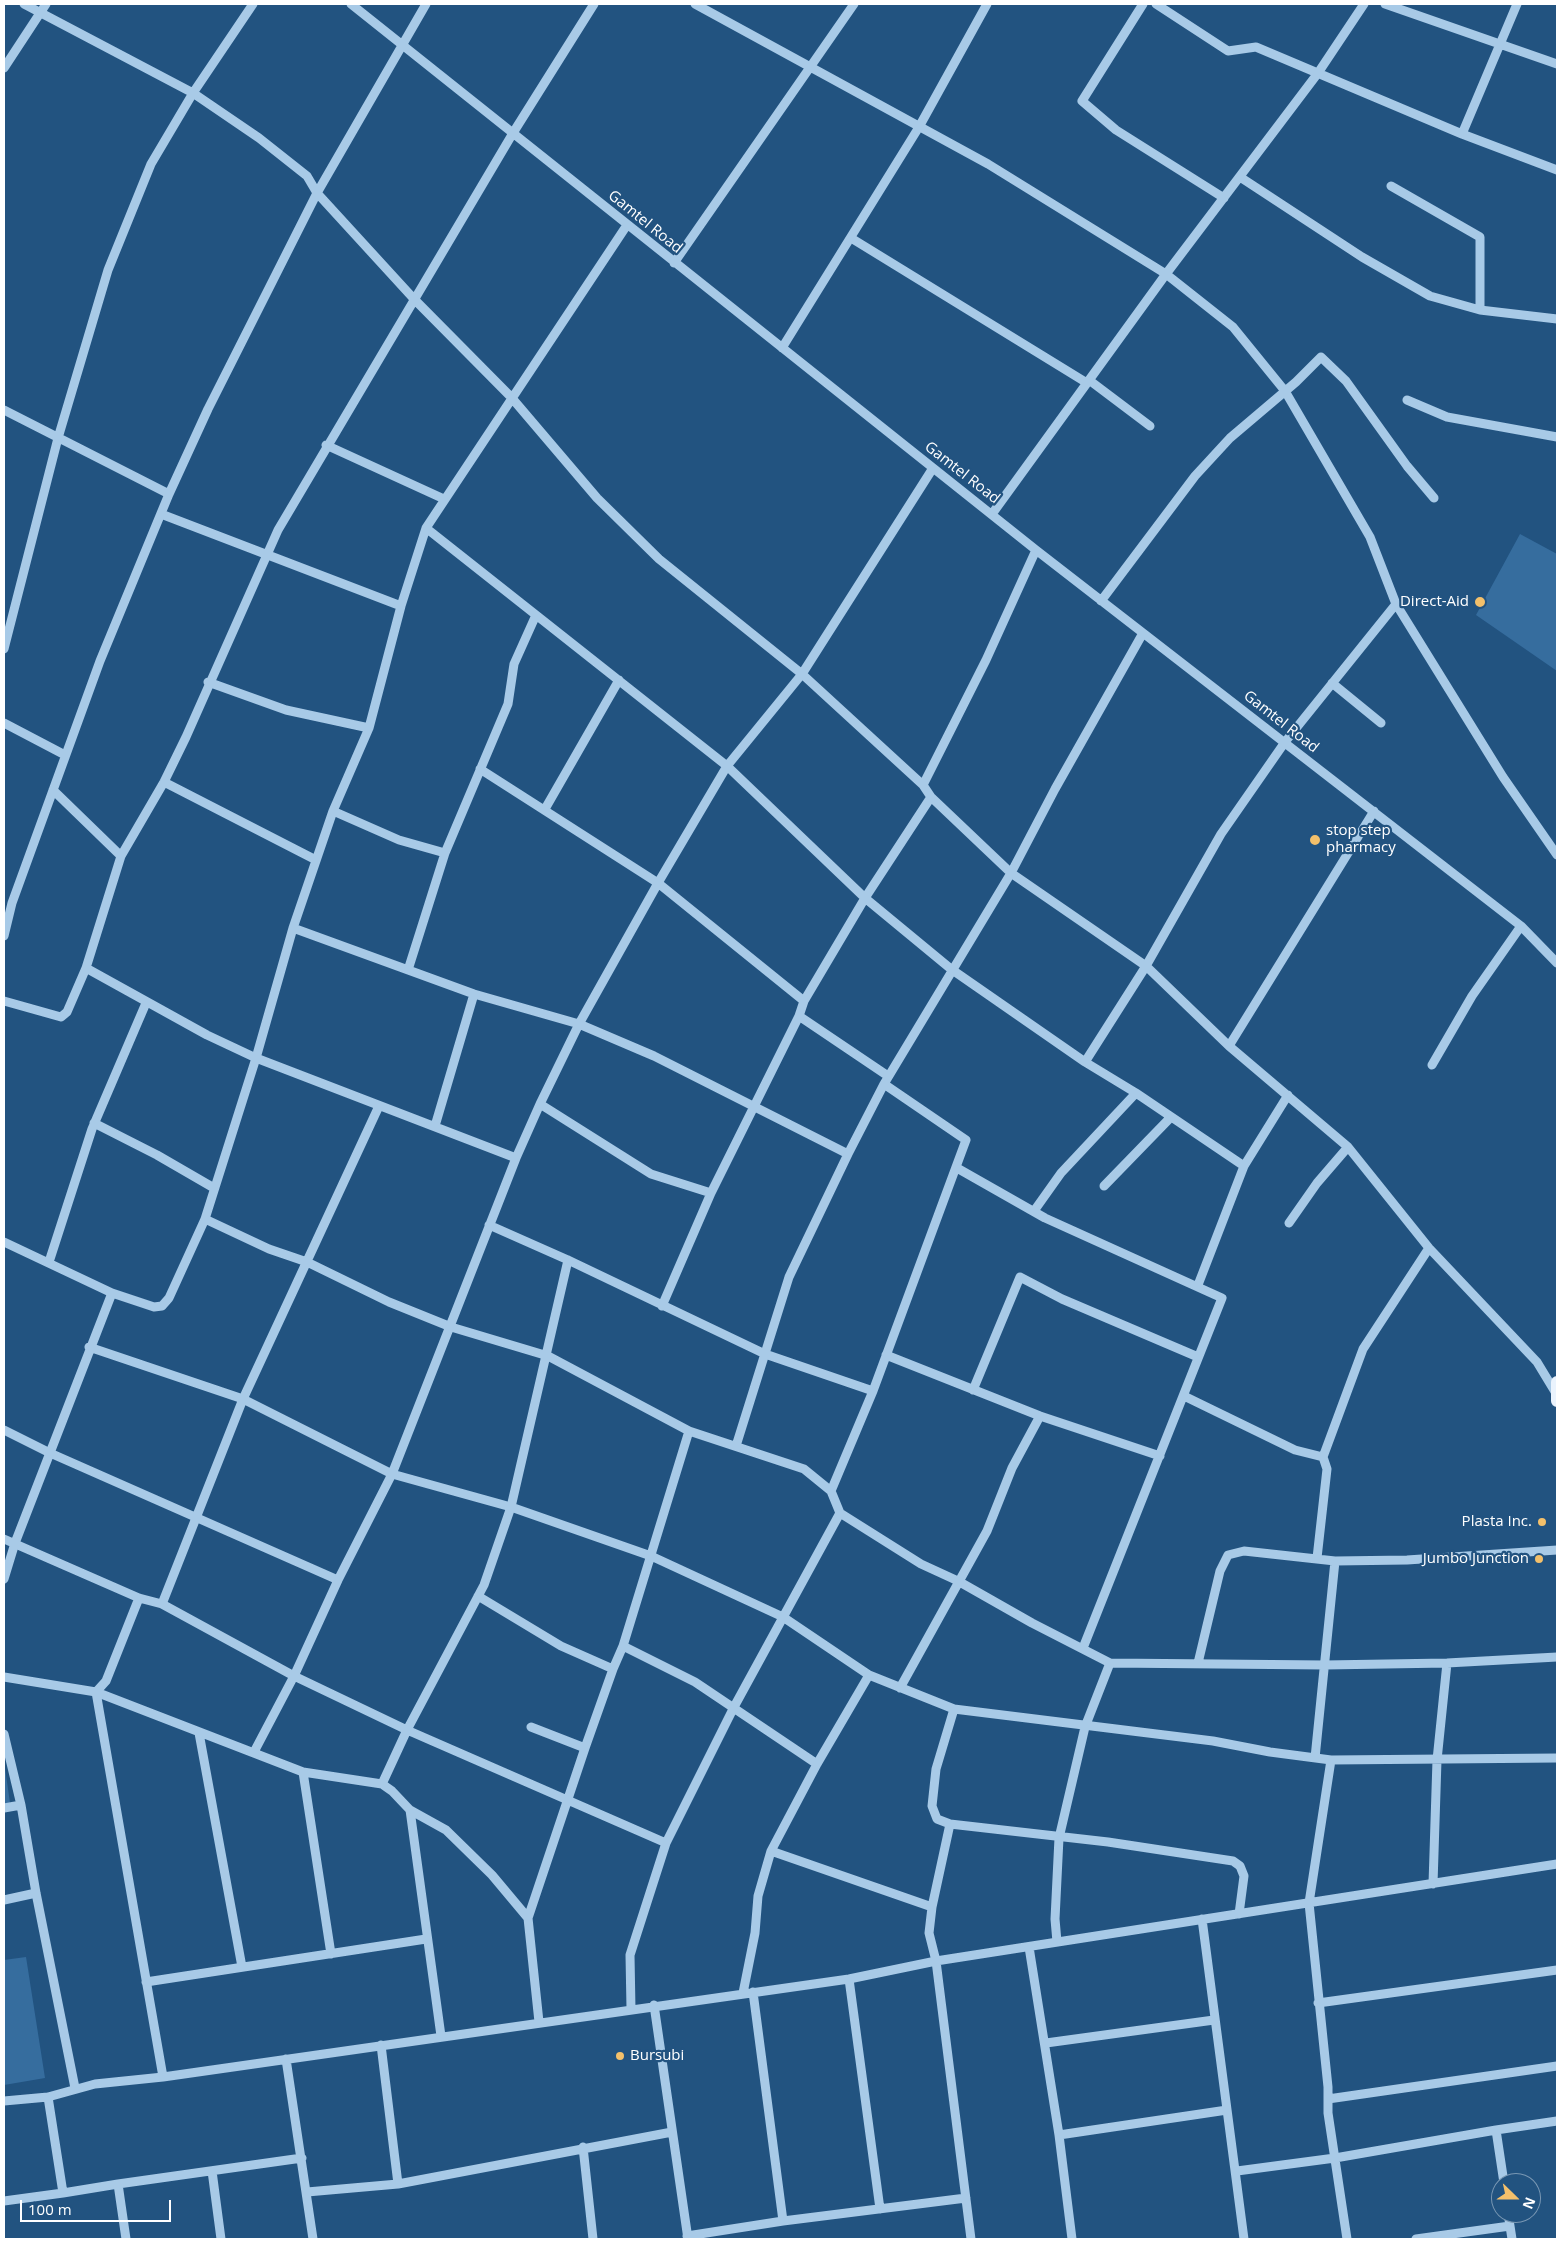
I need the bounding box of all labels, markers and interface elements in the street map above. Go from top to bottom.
street label: Gamtel Road [604,187,686,257]
street label: Gamtel Road [921,438,1003,508]
place label: Direct-Aid [1400,593,1469,611]
marker: Direct-Aid [1473,595,1487,609]
street label: Gamtel Road [1240,687,1322,757]
place label: stop step pharmacy [1326,822,1396,857]
marker: stop step pharmacy [1308,833,1322,847]
place label: Plasta Inc. [1462,1513,1532,1531]
marker: Plasta Inc. [1536,1516,1548,1528]
place label: Jumbo Junction [1423,1550,1529,1568]
marker: Jumbo Junction [1533,1553,1545,1565]
place label: Bursubi [630,2047,684,2065]
marker: Bursubi [614,2050,626,2062]
north arrow [1491,2173,1541,2223]
scale bar [22,2190,174,2222]
text: N [1519,2195,1540,2212]
text: 100 m [28,2199,72,2219]

